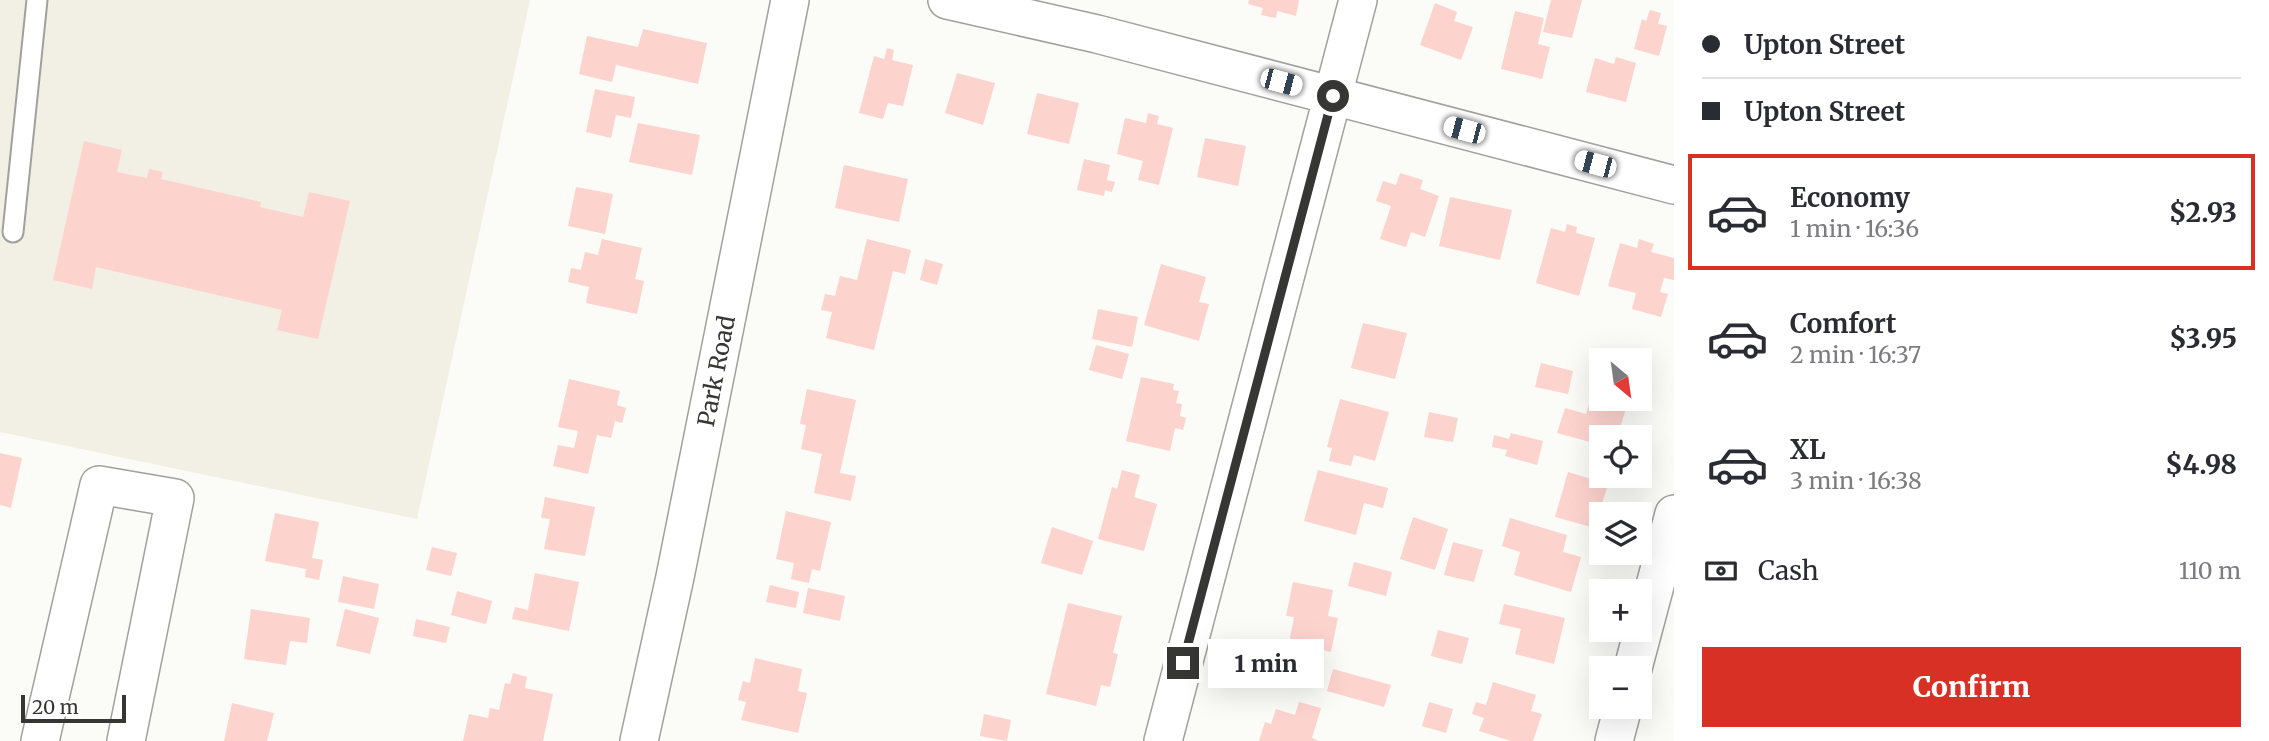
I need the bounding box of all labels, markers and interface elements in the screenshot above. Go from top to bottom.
text: Upton Street [1744,28,1905,61]
car [1258,66,1305,98]
route start [1317,80,1349,112]
text: Upton Street [1744,95,1905,128]
car [1441,114,1488,146]
car [1572,148,1619,180]
icon: car [1706,181,1769,244]
text: Economy [1790,181,1910,214]
text: $2.93 [2169,196,2237,229]
text: 1 min · 16:36 [1790,214,1919,243]
icon: car [1706,307,1769,370]
text: Comfort [1790,307,1896,340]
street label: Park Road [691,313,741,429]
text: $3.95 [2169,322,2237,355]
text: 2 min · 16:37 [1790,340,1921,369]
north arrow [1589,348,1652,411]
map controls [1589,348,1652,719]
button: locate [1589,425,1652,488]
icon: car [1706,433,1769,496]
text: XL [1790,433,1826,466]
text: $4.98 [2165,448,2237,481]
text: 3 min · 16:38 [1790,466,1922,495]
button: layers [1589,502,1652,565]
icon: cash [1702,552,1740,590]
text: Cash [1758,554,1819,587]
text: 110 m [2179,556,2241,585]
button: + [1589,579,1652,642]
callout: 1 min [1208,638,1323,688]
route end [1167,647,1199,679]
button: Confirm [1702,647,2241,727]
text: 1 min [1234,649,1298,678]
button: − [1589,656,1652,719]
scale bar [21,692,126,724]
text: 20 m [32,695,79,719]

